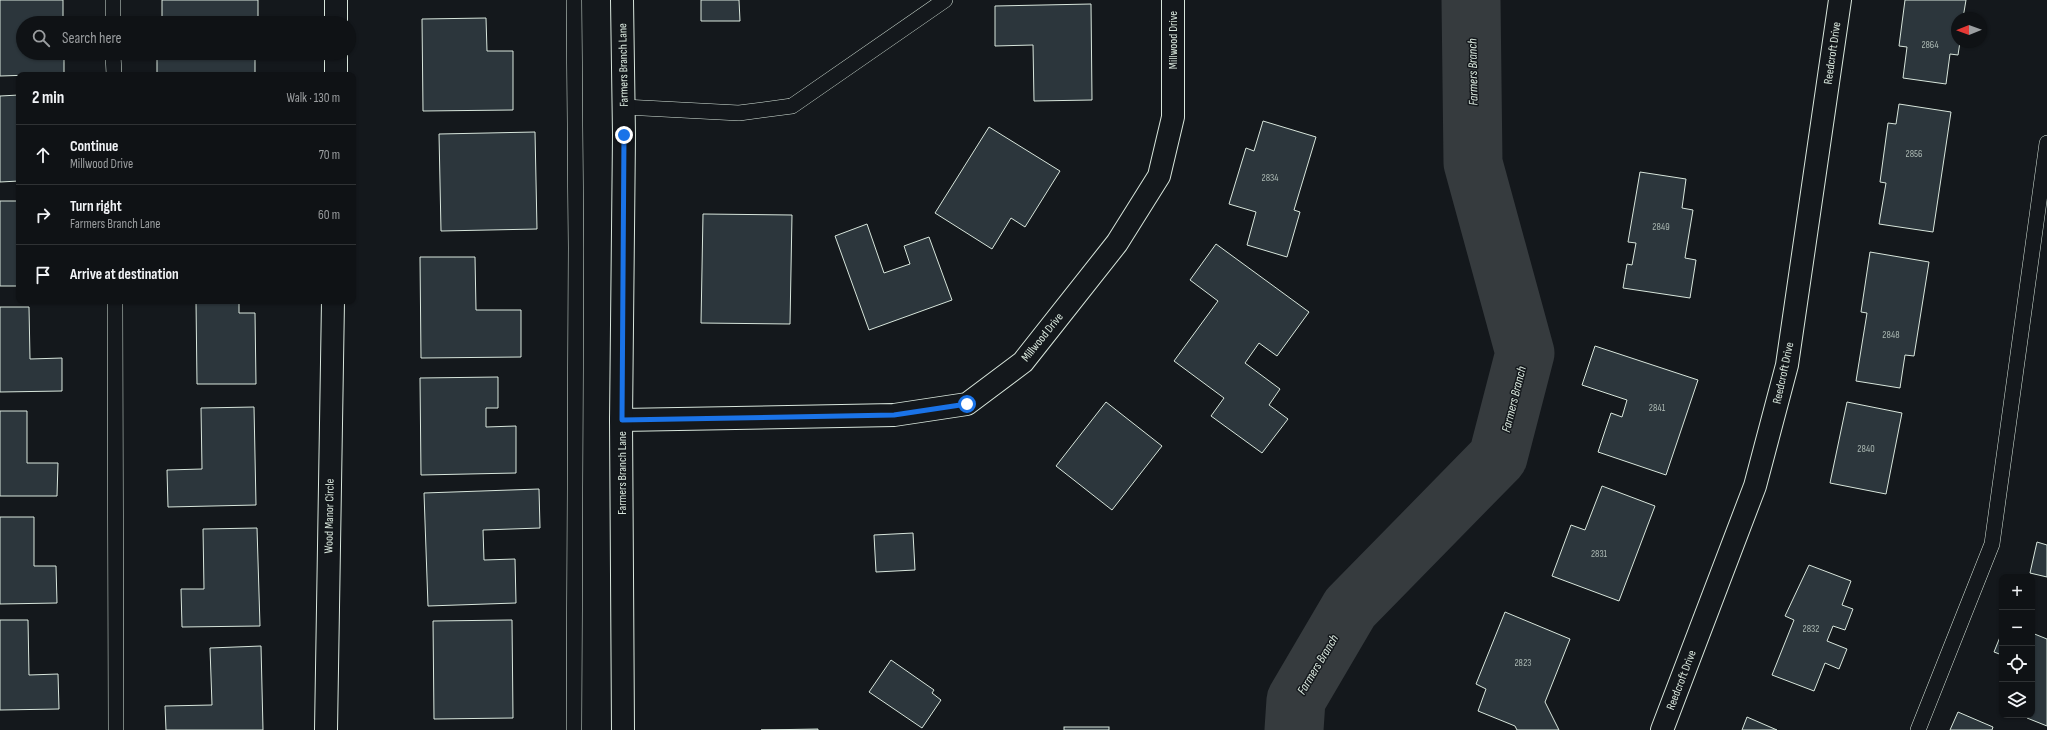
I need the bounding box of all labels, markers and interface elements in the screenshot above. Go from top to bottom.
street label: Millwood Drive [1166,11,1181,69]
north arrow [1951,12,1987,48]
search box [16,16,356,60]
street label: Reedcroft Drive [1821,21,1844,85]
street label: Farmers Branch Lane [615,23,632,107]
icon: search [30,27,52,49]
text: Search here [62,29,122,48]
water label: Farmers Branch [1464,38,1482,106]
house number: 2864 [1921,39,1939,51]
text: 2 min [32,88,64,108]
text: Walk · 130 m [287,90,340,106]
route end [615,126,633,144]
text: Continue [70,137,119,156]
icon: ahead [32,144,54,166]
text: 70 m [319,147,340,163]
house number: 2856 [1906,148,1922,160]
text: Millwood Drive [70,156,133,172]
house number: 2834 [1262,172,1278,184]
text: Turn right [70,197,122,216]
icon: right [32,204,54,226]
text: 60 m [318,207,340,223]
text: Farmers Branch Lane [70,216,161,232]
house number: 2849 [1652,221,1670,233]
icon: arrive [32,264,54,286]
text: Arrive at destination [70,265,179,284]
street label: Millwood Drive [1018,310,1067,365]
house number: 2848 [1882,329,1900,341]
street label: Reedcroft Drive [1770,341,1797,405]
water label: Farmers Branch [1498,364,1530,434]
route start [958,395,976,413]
house number: 2841 [1649,402,1666,414]
street label: Farmers Branch Lane [615,431,630,515]
house number: 2840 [1857,443,1875,455]
street label: Wood Manor Circle [321,478,338,554]
house number: 2831 [1591,548,1608,560]
map controls [1999,574,2035,718]
button: + [1999,574,2035,610]
button: − [1999,610,2035,646]
house number: 2832 [1803,623,1819,635]
water label: Farmers Branch [1294,631,1342,698]
button: locate [1999,646,2035,682]
street label: Reedcroft Drive [1663,648,1700,712]
house number: 2823 [1515,657,1531,669]
button: layers [1999,682,2035,718]

